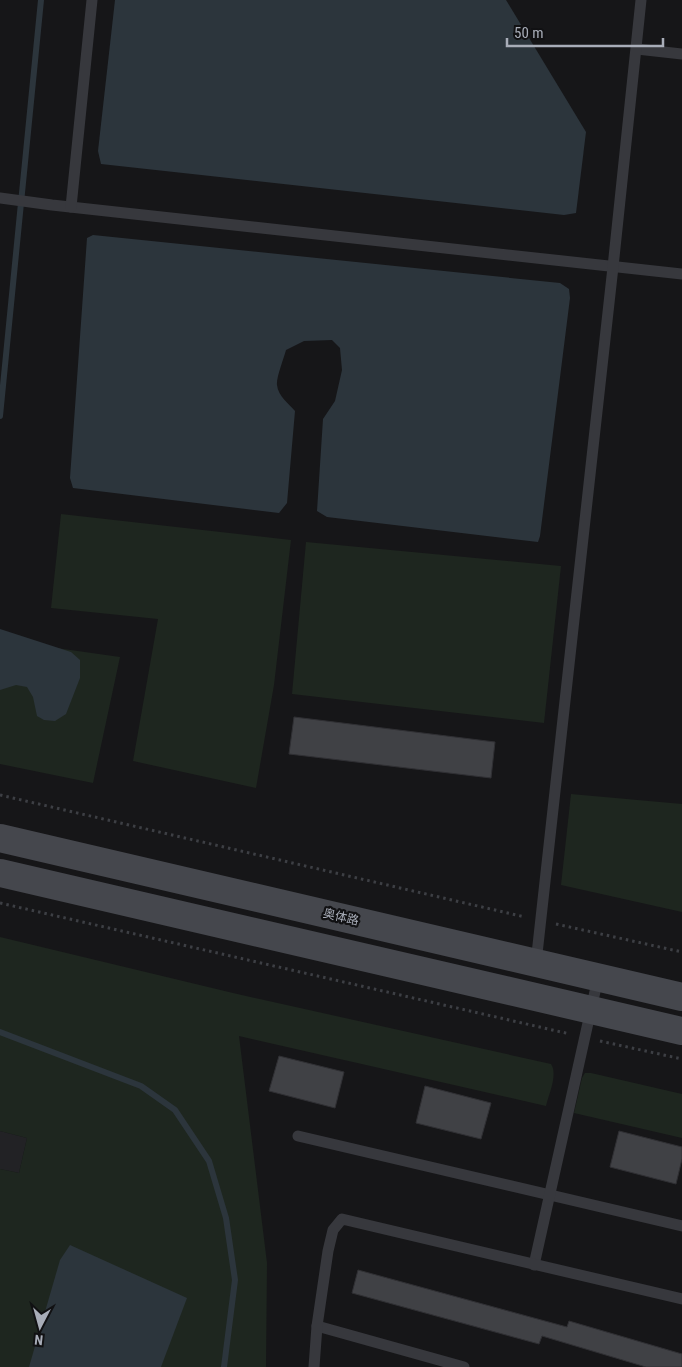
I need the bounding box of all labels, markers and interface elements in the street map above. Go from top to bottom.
scale bar [507,15,663,47]
text: 50 m [514,24,544,42]
street label: 奥体路 [322,906,360,928]
north arrow [15,1302,65,1352]
text: N [34,1332,44,1348]

